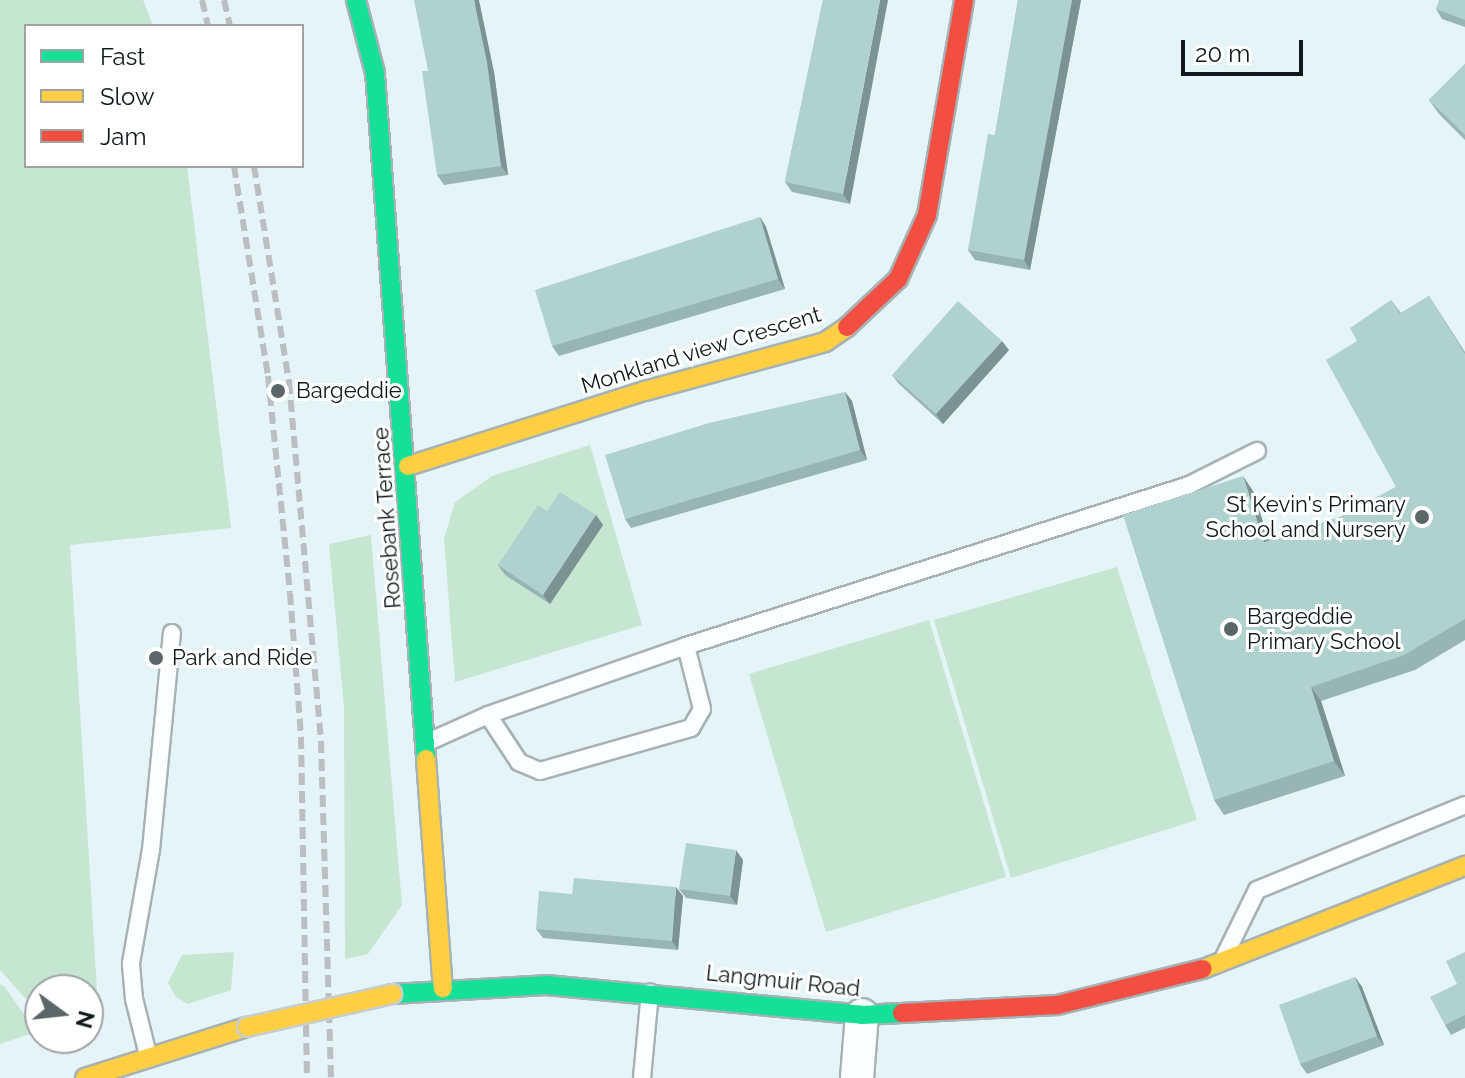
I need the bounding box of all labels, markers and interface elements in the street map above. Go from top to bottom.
legend [24,24,304,168]
scale bar [1185,24,1307,74]
text: 20 m [1195,39,1250,68]
text: Fast [100,42,145,71]
text: Slow [100,82,154,111]
text: Jam [100,122,146,151]
street label: Monkland view Crescent [577,301,825,399]
place label: Bargeddie [296,378,402,404]
marker: Bargeddie [267,380,289,402]
street label: Rosebank Terrace [367,426,407,610]
place label: St Kevin's Primary School and Nursery [1205,491,1406,542]
marker: St Kevin's Primary School and Nursery [1413,508,1431,526]
place label: Bargeddie Primary School [1247,603,1401,654]
marker: Bargeddie Primary School [1222,620,1240,638]
place label: Park and Ride [172,645,312,671]
marker: Park and Ride [147,649,165,667]
street label: Langmuir Road [704,960,862,1002]
north arrow [24,974,104,1054]
text: N [71,1008,100,1031]

